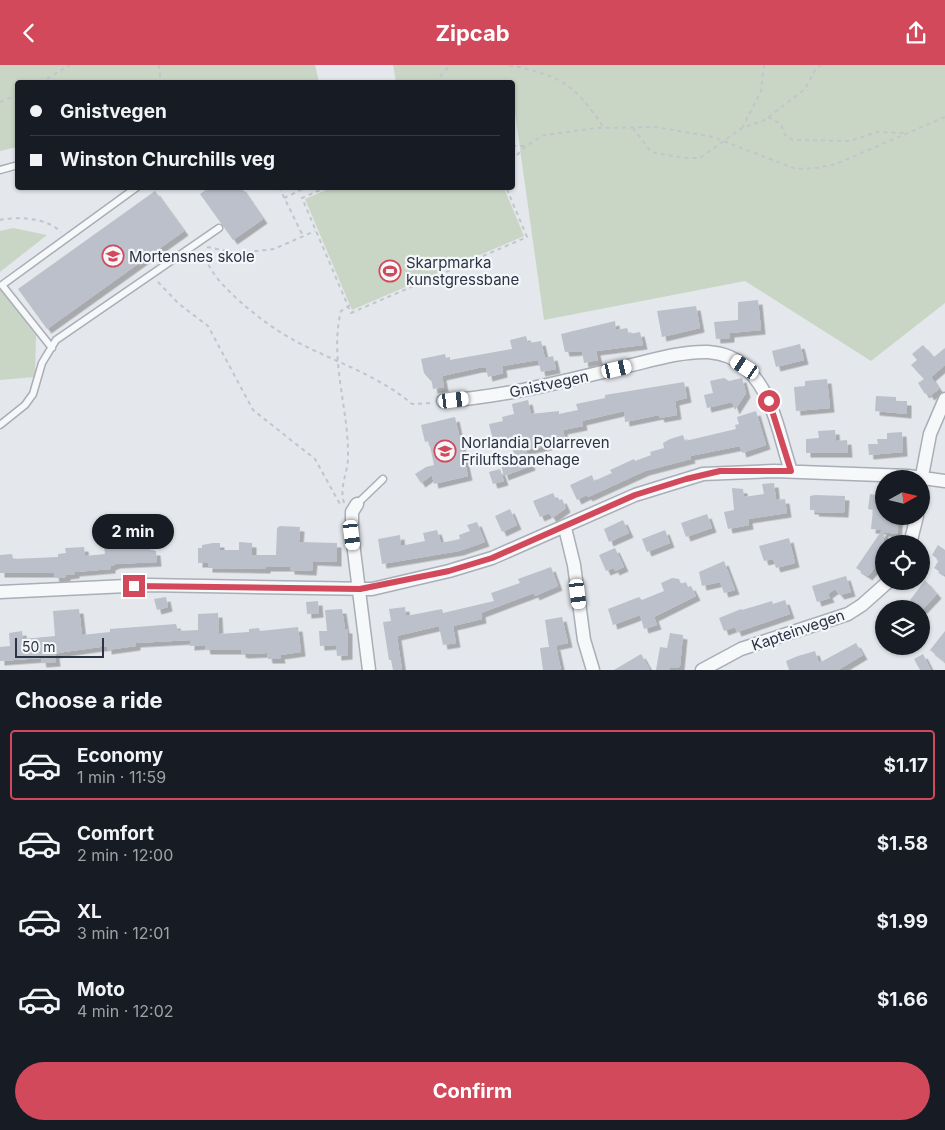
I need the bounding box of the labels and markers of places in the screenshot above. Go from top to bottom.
school or university icon: Mortensnes skole [101,244,125,268]
place label: Mortensnes skole [129,247,255,266]
place label: Skarpmarka kunstgressbane [406,253,519,289]
sports icon: Skarpmarka kunstgressbane [378,259,402,283]
place label: Norlandia Polarreven Friluftsbanehage [461,433,610,469]
school or university icon: Norlandia Polarreven Friluftsbanehage [433,439,457,463]

